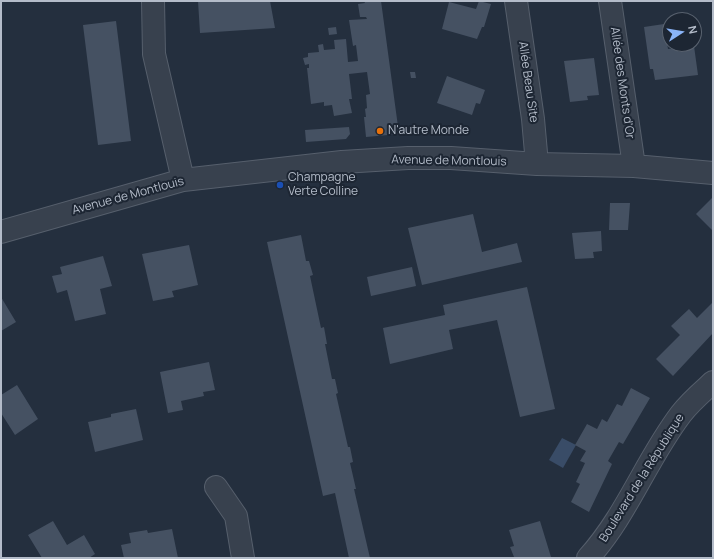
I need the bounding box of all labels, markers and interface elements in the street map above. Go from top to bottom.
north arrow [662,12,702,52]
text: N [685,24,701,35]
street label: Allée des Monts d'Or [607,26,637,140]
street label: Allée Beau Site [515,40,541,124]
place label: N'autre Monde [388,124,469,138]
marker: N'autre Monde [375,126,385,136]
street label: Avenue de Montlouis [391,153,507,169]
place label: Champagne Verte Colline [288,171,358,199]
street label: Avenue de Montlouis [70,174,186,218]
marker: Champagne Verte Colline [275,180,285,190]
street label: Boulevard de la République [597,411,687,545]

